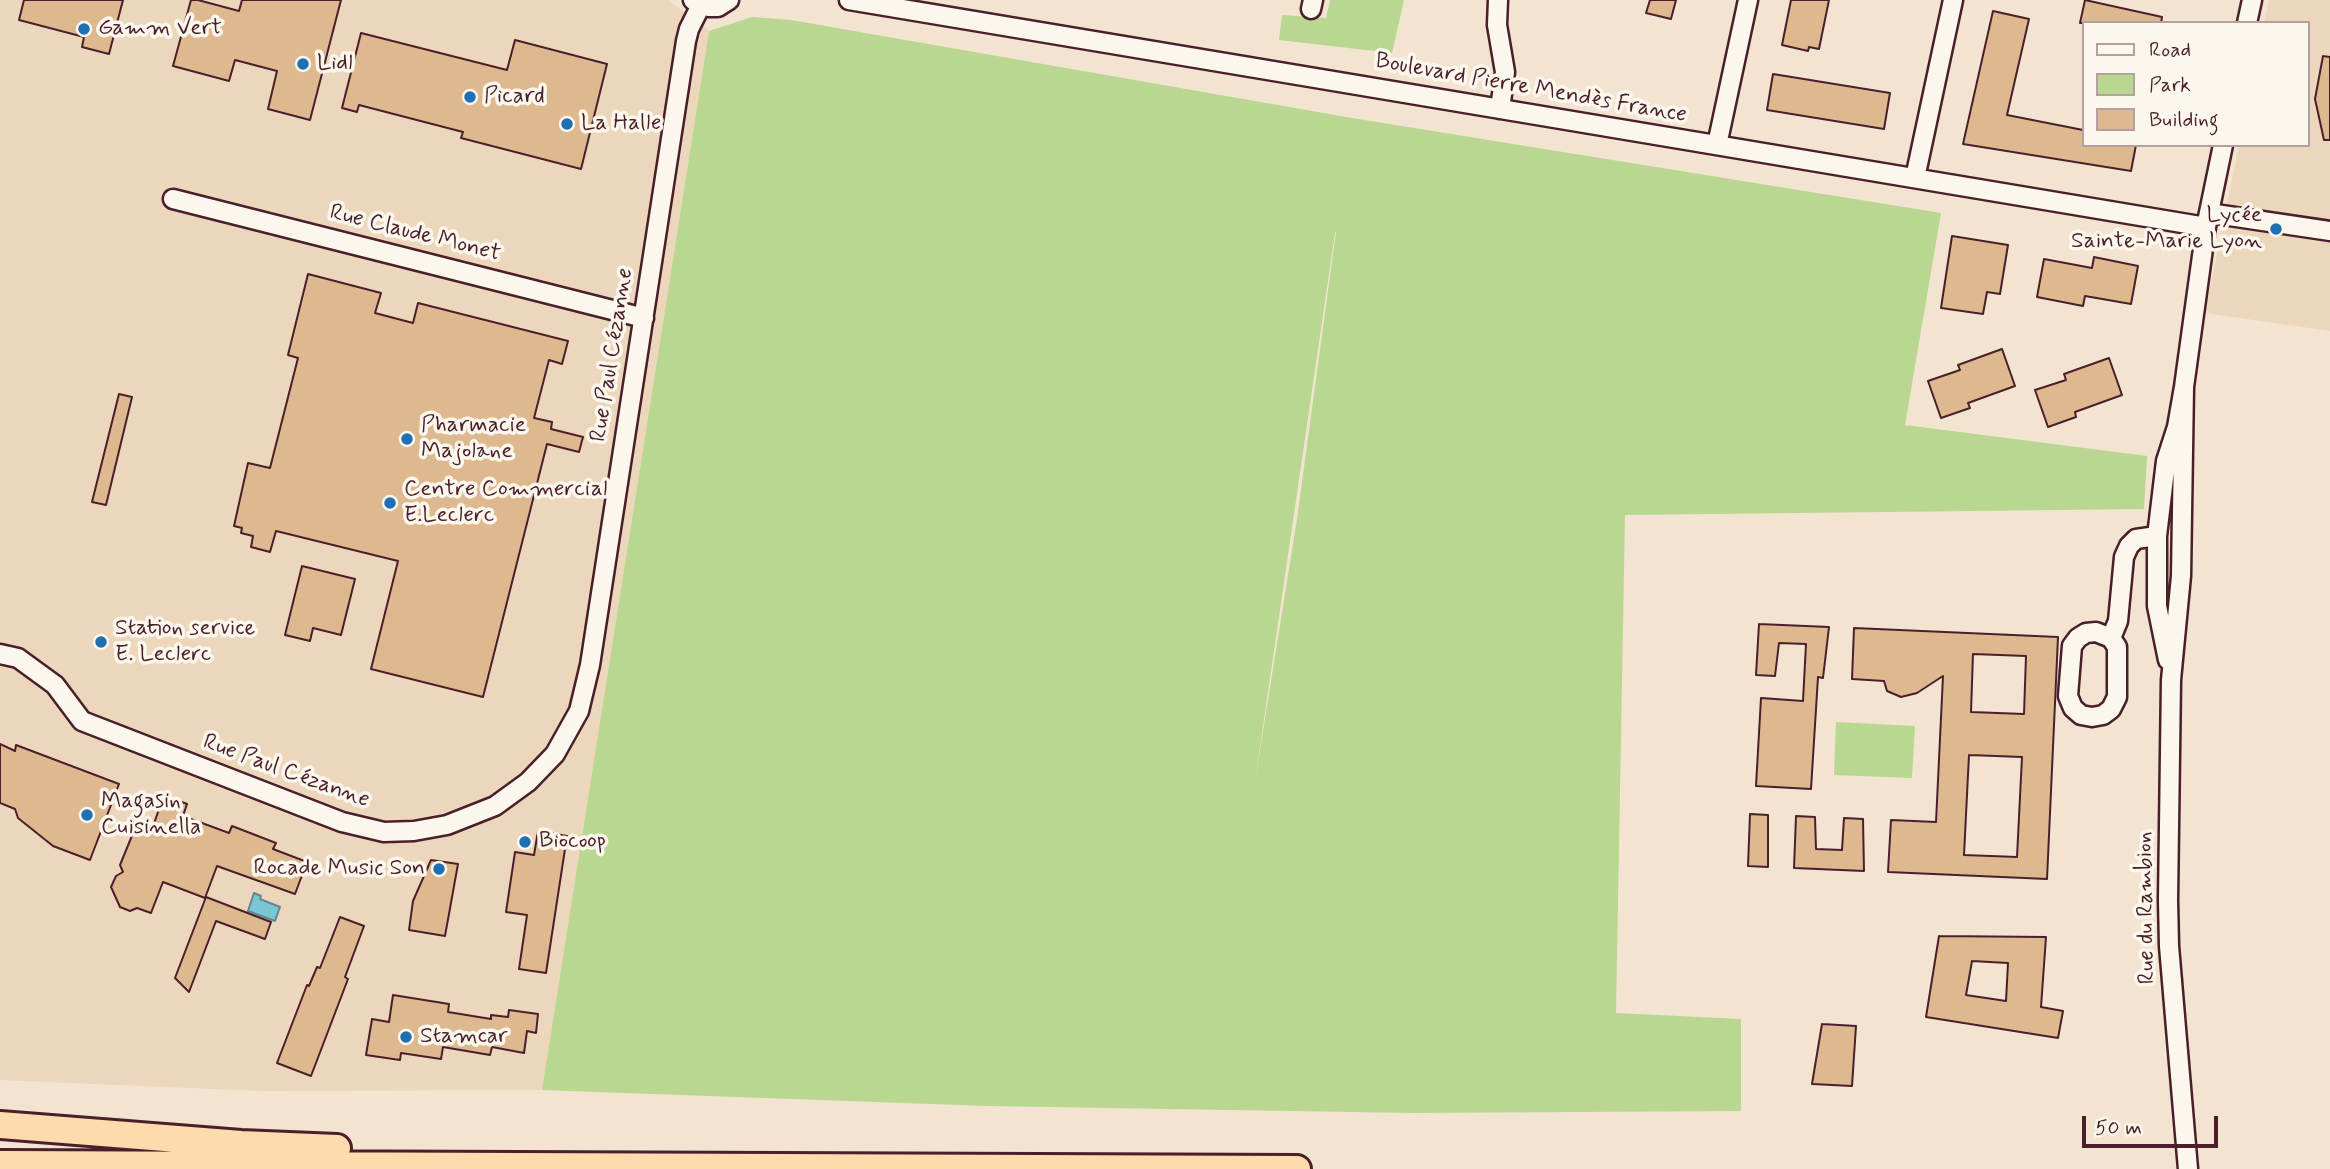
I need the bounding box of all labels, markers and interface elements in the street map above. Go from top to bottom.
place label: Gamm Vert [98,15,222,43]
marker: Gamm Vert [76,21,92,37]
legend [2082,21,2309,147]
text: Road [2149,36,2191,64]
street label: Boulevard Pierre Mendès France [1373,48,1689,130]
place label: Lidl [317,50,353,78]
marker: Lidl [295,56,311,72]
text: Park [2149,71,2191,99]
place label: Picard [484,83,545,111]
marker: Picard [462,89,478,105]
text: Building [2149,106,2219,134]
place label: La Halle [581,110,661,138]
marker: La Halle [559,116,575,132]
street label: Rue Claude Monet [327,199,503,269]
place label: Lycée Sainte-Marie Lyon [2071,202,2262,256]
marker: Lycée Sainte-Marie Lyon [2268,221,2284,237]
street label: Rue Paul Cézanne [586,266,640,444]
place label: Pharmacie Majolane [421,412,526,466]
marker: Pharmacie Majolane [399,431,415,447]
place label: Centre Commercial E.Leclerc [404,476,607,530]
marker: Centre Commercial E.Leclerc [382,495,398,511]
place label: Station service E. Leclerc [115,615,255,669]
marker: Station service E. Leclerc [93,634,109,650]
street label: Rue Paul Cézanne [199,729,373,815]
place label: Magasin Cuisinella [101,788,201,842]
marker: Magasin Cuisinella [79,807,95,823]
place label: Biocoop [539,828,606,856]
street label: Rue du Rambion [2132,831,2162,985]
marker: Biocoop [517,834,533,850]
place label: Rocade Music Son [254,855,425,883]
marker: Rocade Music Son [431,861,447,877]
place label: Stamcar [420,1023,508,1051]
marker: Stamcar [398,1029,414,1045]
scale bar [2085,1102,2222,1146]
text: 50 m [2095,1114,2142,1142]

